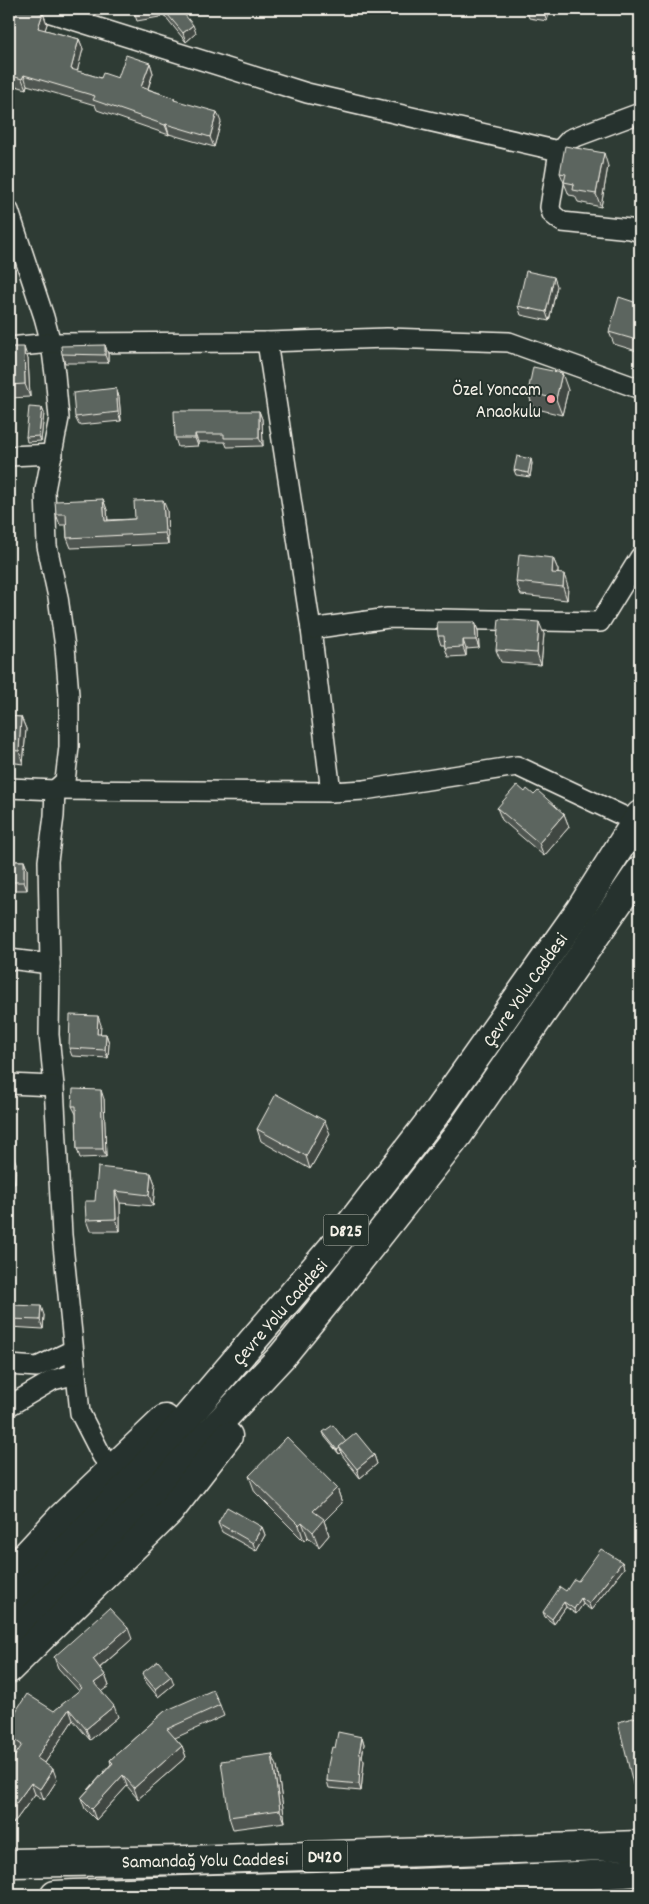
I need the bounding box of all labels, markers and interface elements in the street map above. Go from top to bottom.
place label: Özel Yoncam Anaokulu [452,378,541,427]
marker: Özel Yoncam Anaokulu [545,393,557,405]
street label: Çevre Yolu Caddesi [478,928,576,1053]
road number: D825 [324,1214,368,1246]
street label: Çevre Yolu Caddesi [228,1254,336,1372]
road number: D420 [302,1840,348,1872]
street label: Samandağ Yolu Caddesi [121,1848,289,1877]

